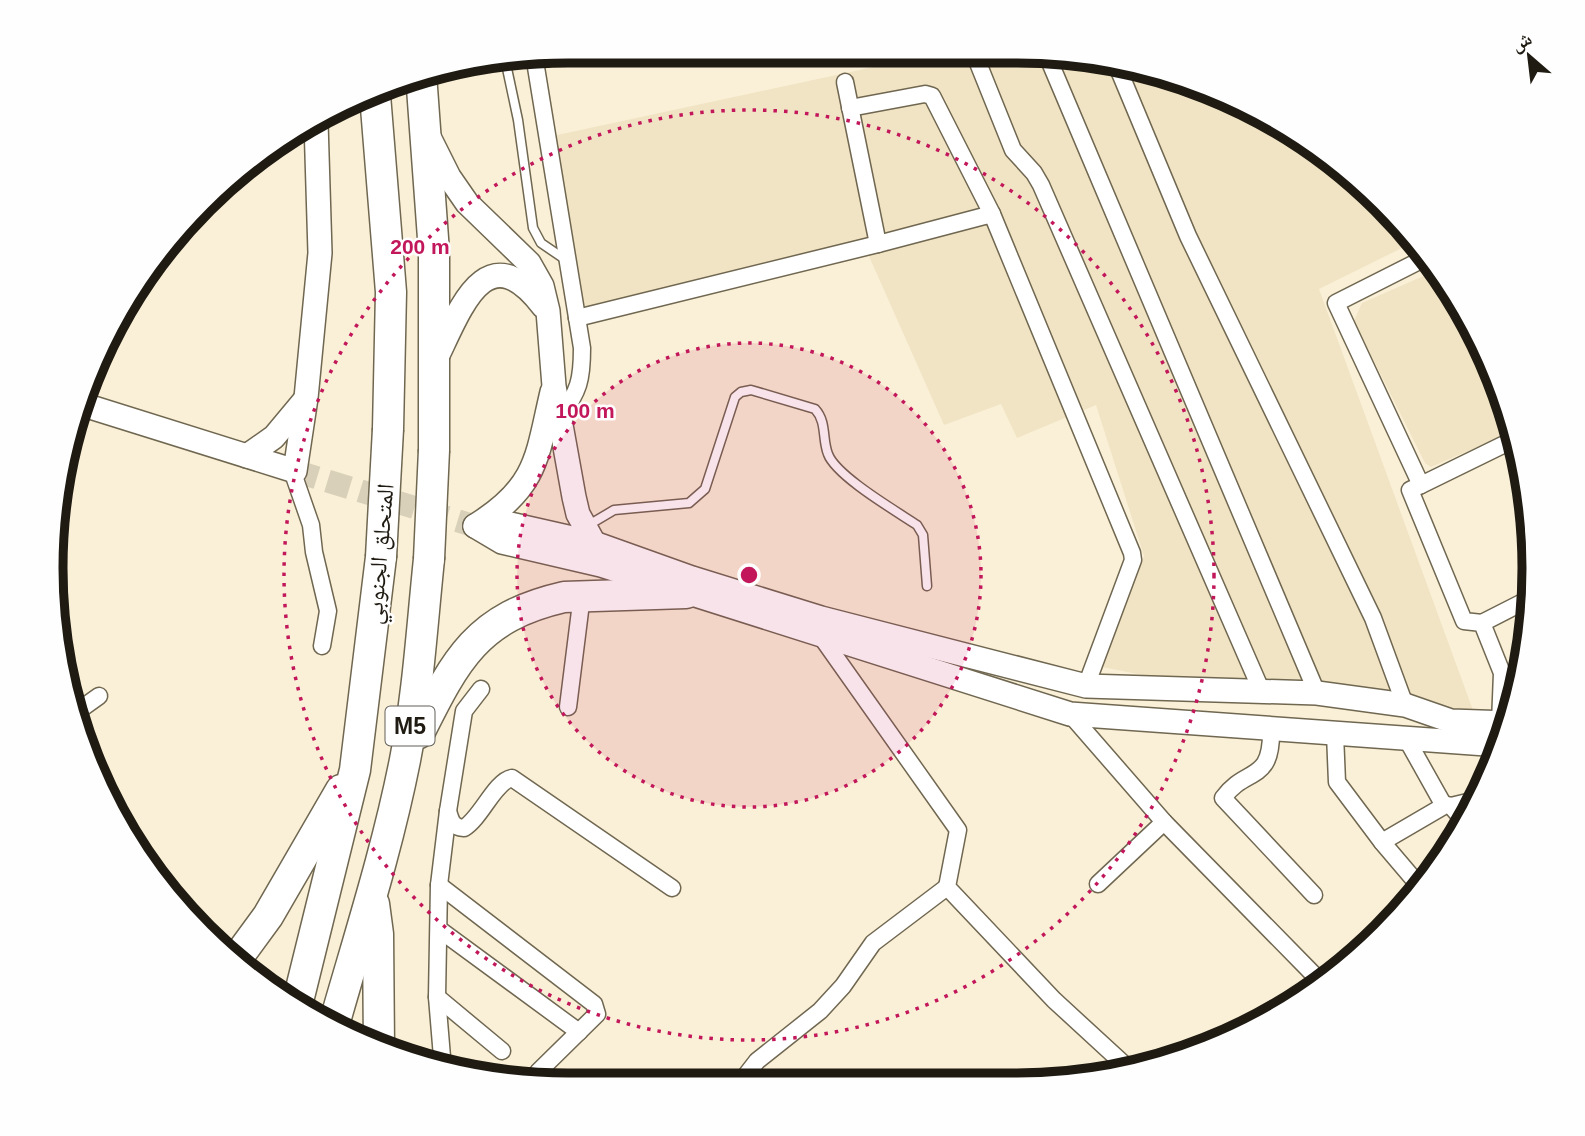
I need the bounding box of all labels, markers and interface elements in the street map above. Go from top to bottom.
north arrow [1494,21,1564,91]
text: ش [1507,27,1536,56]
text: 200 m [390,235,450,258]
text: 100 m [555,399,615,422]
street label: المتحلق الجنوبي [359,482,405,626]
centre of rings [737,563,761,587]
road number: M5 [386,706,434,746]

